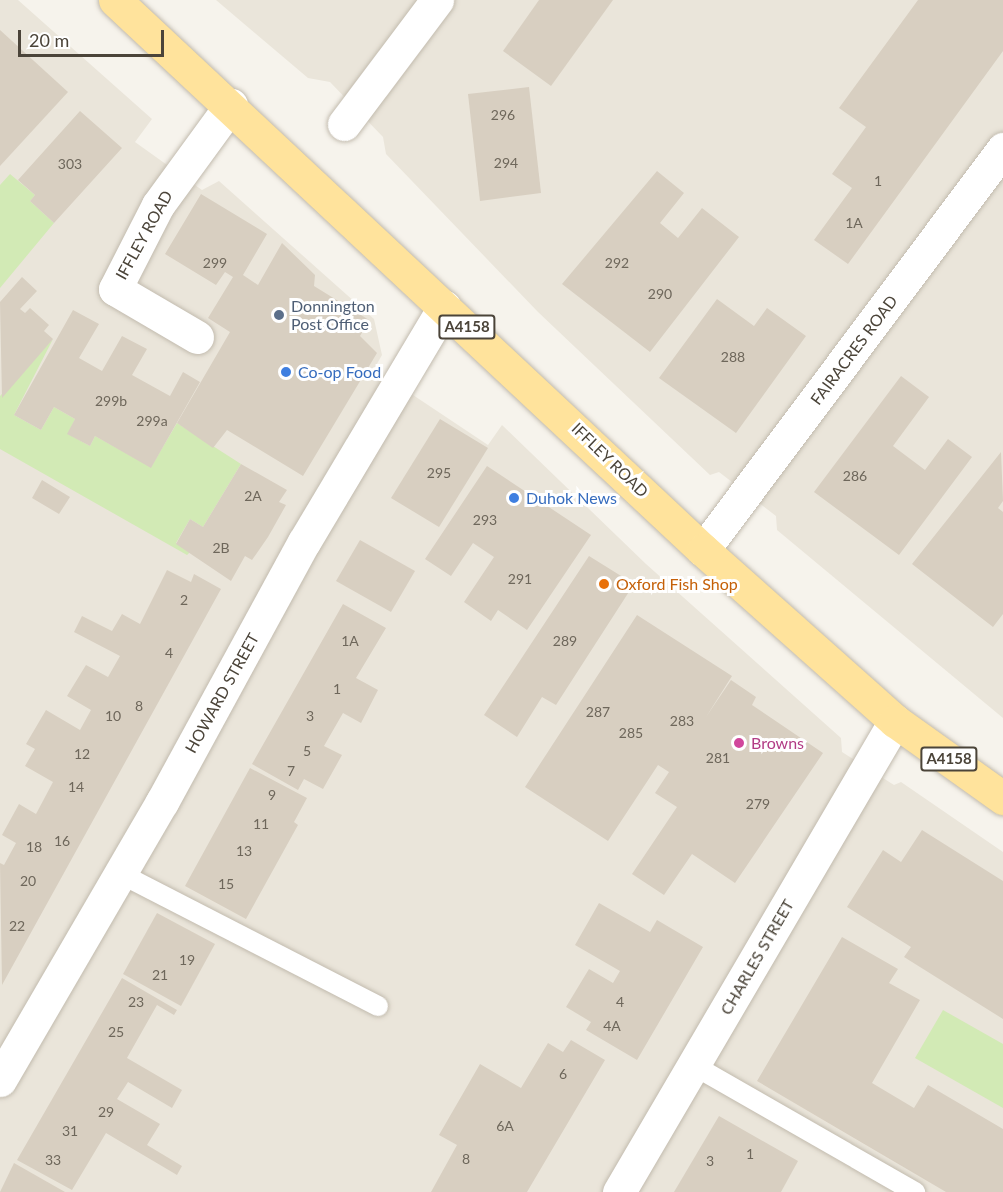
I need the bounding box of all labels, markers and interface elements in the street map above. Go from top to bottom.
scale bar [21,18,166,56]
text: 20 m [29,29,69,51]
house number: 296 [491,107,515,123]
house number: 294 [494,155,518,171]
house number: 303 [58,156,82,172]
house number: 1 [874,173,882,189]
street label: IFFLEY ROAD [111,187,177,283]
house number: 1A [845,215,863,231]
house number: 299 [203,255,227,271]
house number: 292 [605,255,629,271]
house number: 290 [648,286,672,302]
street label: FAIRACRES ROAD [807,291,901,409]
place label: Donnington Post Office [291,296,375,334]
marker: Donnington Post Office [272,308,286,322]
road number: A4158 [437,315,497,339]
house number: 288 [721,349,745,365]
place label: Co-op Food [298,362,381,382]
marker: Co-op Food [279,365,293,379]
house number: 299b [95,393,127,409]
house number: 299a [136,413,168,429]
street label: IFFLEY ROAD [568,419,652,501]
house number: 295 [427,465,451,481]
house number: 286 [843,468,867,484]
house number: 2A [244,488,262,504]
place label: Duhok News [526,488,617,508]
marker: Duhok News [507,491,521,505]
house number: 293 [473,512,497,528]
house number: 2B [212,540,230,556]
house number: 291 [508,571,532,587]
place label: Oxford Fish Shop [616,574,738,594]
marker: Oxford Fish Shop [597,577,611,591]
house number: 2 [180,592,188,608]
street label: HOWARD STREET [181,630,263,756]
house number: 1A [341,633,359,649]
house number: 289 [553,633,577,649]
house number: 4 [165,645,173,661]
house number: 1 [333,681,341,697]
house number: 8 [135,698,143,714]
house number: 287 [586,704,610,720]
house number: 10 [105,708,121,724]
house number: 3 [306,708,314,724]
house number: 283 [670,713,694,729]
house number: 285 [619,725,643,741]
place label: Browns [751,733,804,753]
marker: Browns [732,736,746,750]
house number: 5 [303,743,311,759]
house number: 12 [74,746,90,762]
road number: A4158 [919,747,979,771]
house number: 281 [706,750,730,766]
house number: 7 [287,763,295,779]
house number: 14 [68,779,84,795]
house number: 9 [268,787,276,803]
house number: 279 [746,796,770,812]
house number: 11 [253,816,269,832]
house number: 16 [54,833,70,849]
house number: 18 [26,839,42,855]
house number: 13 [236,843,252,859]
house number: 20 [20,873,36,889]
house number: 15 [218,876,234,892]
street label: CHARLES STREET [716,896,798,1018]
house number: 22 [9,918,25,934]
house number: 19 [179,952,195,968]
house number: 21 [152,967,168,983]
house number: 23 [128,994,144,1010]
house number: 4 [616,994,624,1010]
house number: 4A [603,1018,621,1034]
house number: 25 [108,1024,124,1040]
house number: 6 [559,1066,567,1082]
house number: 29 [98,1104,114,1120]
house number: 6A [496,1118,514,1134]
house number: 31 [62,1123,78,1139]
house number: 1 [746,1146,754,1162]
house number: 8 [462,1151,470,1167]
house number: 33 [45,1152,61,1168]
house number: 3 [706,1153,714,1169]

